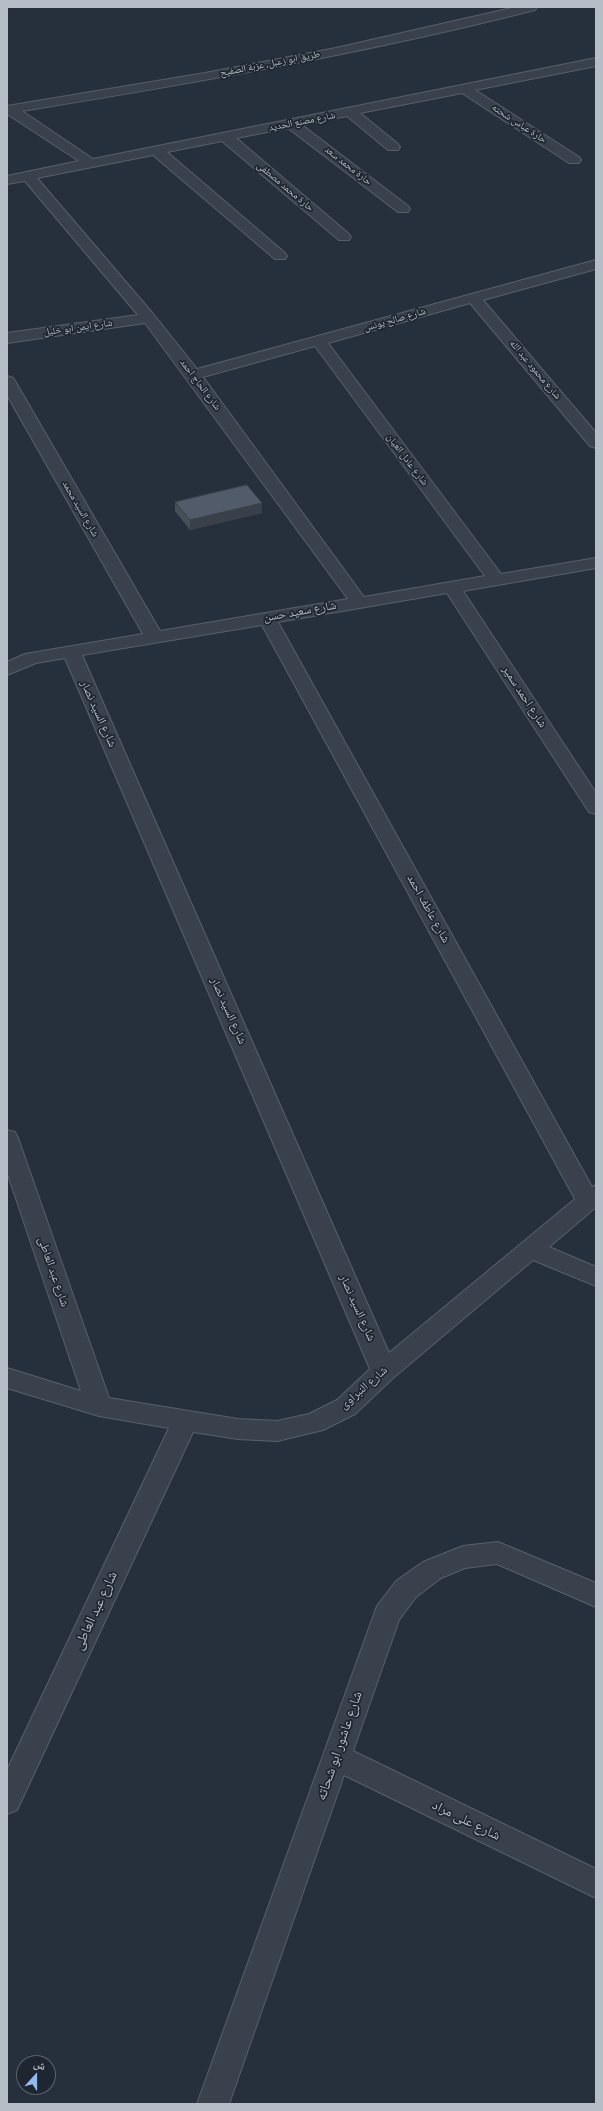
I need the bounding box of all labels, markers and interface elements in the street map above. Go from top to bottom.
street label: طريق ابو زعبل, عزبة الصفيح [219,48,321,80]
street label: حارة عباس شحته [489,102,549,146]
street label: شارع مصنع الحديد [268,110,336,134]
street label: حارة محمد سعد [322,144,374,188]
street label: حارة محمد مصطفى [254,160,316,214]
street label: شارع صالح يونس [363,305,427,335]
street label: شارع ايمن ابو خليل [43,317,113,339]
street label: شارع محمود عبد الله [507,338,563,402]
street label: شارع الحاج احمد [177,357,223,413]
street label: شارع عادل العيان [384,432,430,488]
street label: شارع السيد محمد [59,479,101,539]
street label: شارع سعيد حسن [263,599,337,625]
street label: شارع احمد سمير [499,663,549,731]
street label: شارع السيد نصار [77,678,119,750]
street label: شارع عاطف احمد [403,872,453,946]
street label: شارع السيد نصار [207,975,249,1047]
street label: شارع عبد العاطى [34,1235,72,1309]
street label: شارع السيد نصار [336,1272,378,1344]
street label: شارع النبراوى [337,1363,391,1413]
street label: شارع عبد العاطى [70,1569,122,1653]
street label: شارع عاشور ابو شحاته [313,1689,367,1803]
street label: شارع على مراد [429,1797,503,1845]
north arrow [16,2055,56,2095]
text: ش [32,2055,48,2074]

